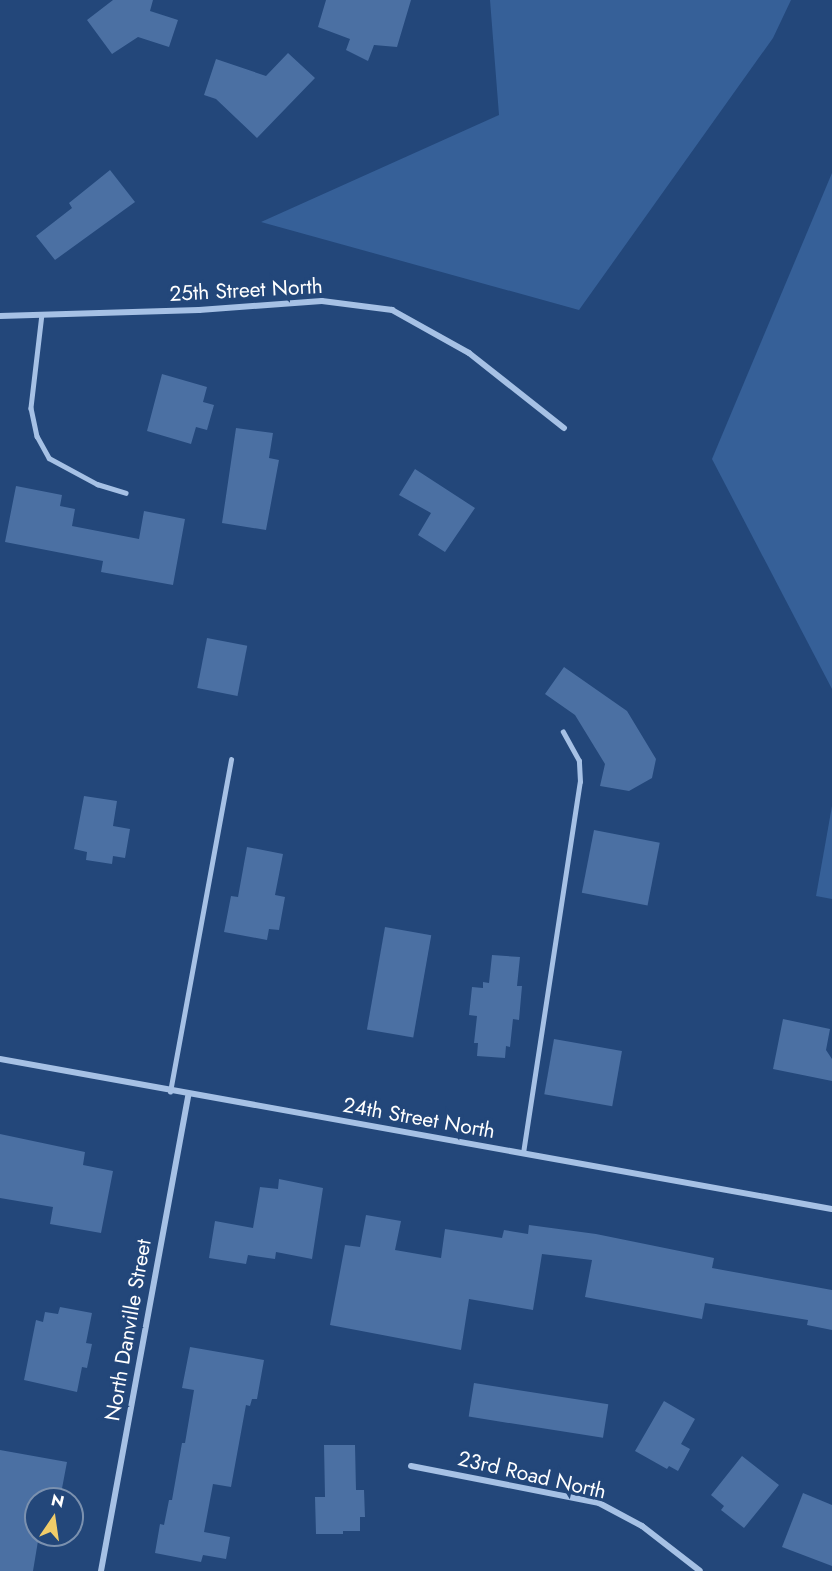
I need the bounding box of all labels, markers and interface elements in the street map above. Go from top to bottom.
street label: 25th Street North [169,273,323,307]
street label: 24th Street North [341,1092,497,1144]
street label: North Danville Street [100,1237,156,1423]
street label: 23rd Road North [455,1446,609,1504]
north arrow [24,1487,84,1547]
text: N [49,1488,66,1514]

